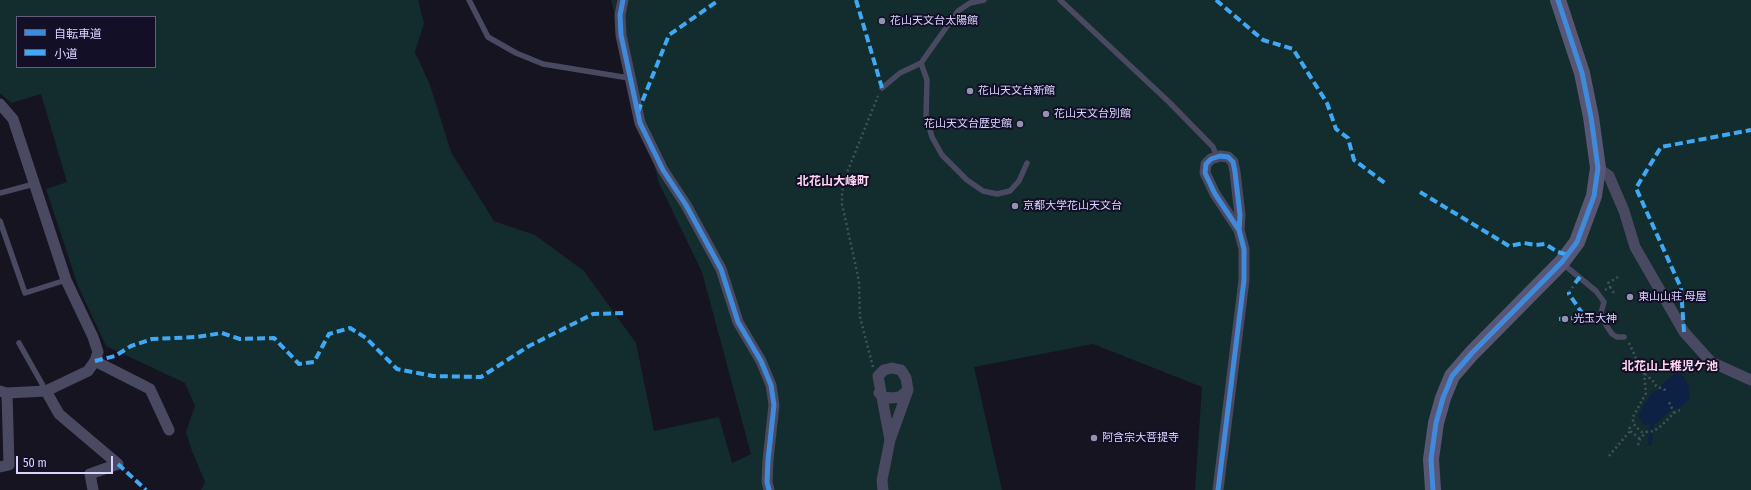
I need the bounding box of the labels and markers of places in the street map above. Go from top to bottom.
place label: 花山天文台太陽館 [890,14,978,28]
marker: 花山天文台太陽館 [877,16,887,26]
place label: 花山天文台新館 [978,84,1055,98]
marker: 花山天文台新館 [965,86,975,96]
place label: 花山天文台別館 [1054,107,1131,121]
marker: 花山天文台別館 [1041,109,1051,119]
place label: 花山天文台歴史館 [924,117,1012,131]
marker: 花山天文台歴史館 [1015,119,1025,129]
place label: 京都大学花山天文台 [1023,199,1122,213]
marker: 京都大学花山天文台 [1010,201,1020,211]
place label: 東山山荘 母屋 [1638,290,1707,304]
marker: 東山山荘 母屋 [1625,292,1635,302]
place label: 光玉大神 [1573,312,1617,326]
marker: 光玉大神 [1560,314,1570,324]
place label: 阿含宗大菩提寺 [1102,431,1179,445]
marker: 阿含宗大菩提寺 [1089,433,1099,443]

